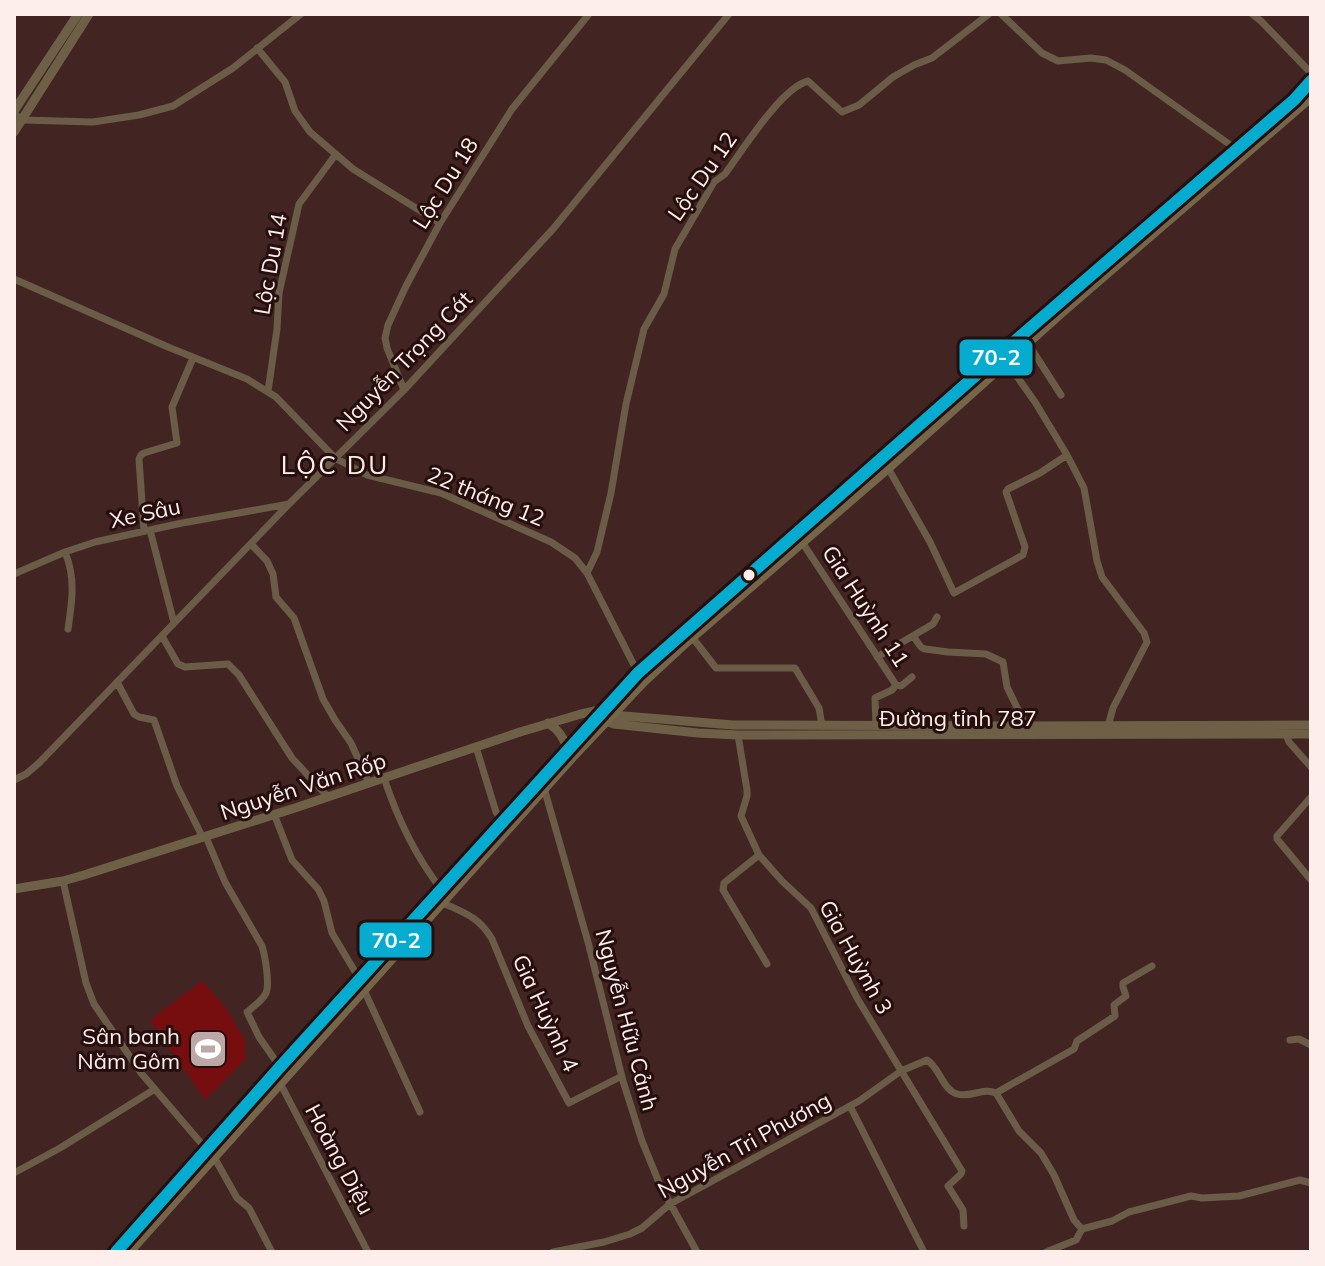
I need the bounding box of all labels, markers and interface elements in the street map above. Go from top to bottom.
street label: Lộc Du 12 [661,126,743,226]
street label: Lộc Du 18 [406,132,484,234]
street label: Lộc Du 14 [247,211,293,317]
street label: Nguyễn Trọng Cát [330,285,478,437]
line badge: 70-2 [958,338,1034,377]
text: 70-2 [971,343,1021,371]
district label: LỘC DU [281,448,389,481]
street label: 22 tháng 12 [423,460,549,532]
street label: Xe Sâu [107,492,183,534]
street label: Gia Huỳnh 11 [816,540,916,672]
unlabelled marker [741,567,757,583]
street label: Đường tỉnh 787 [879,704,1037,732]
street label: Nguyễn Văn Rốp [217,746,389,826]
street label: Gia Huỳnh 3 [813,895,899,1019]
line badge: 70-2 [358,921,433,959]
text: 70-2 [371,926,421,954]
street label: Nguyễn Hữu Cảnh [589,926,665,1114]
street label: Gia Huỳnh 4 [507,950,585,1076]
place label: Sân banh Năm Gôm [77,1022,180,1075]
sports icon: Sân banh Năm Gôm [187,1028,229,1070]
street label: Nguyễn Tri Phương [652,1086,836,1204]
street label: Hoàng Diệu [299,1099,381,1219]

